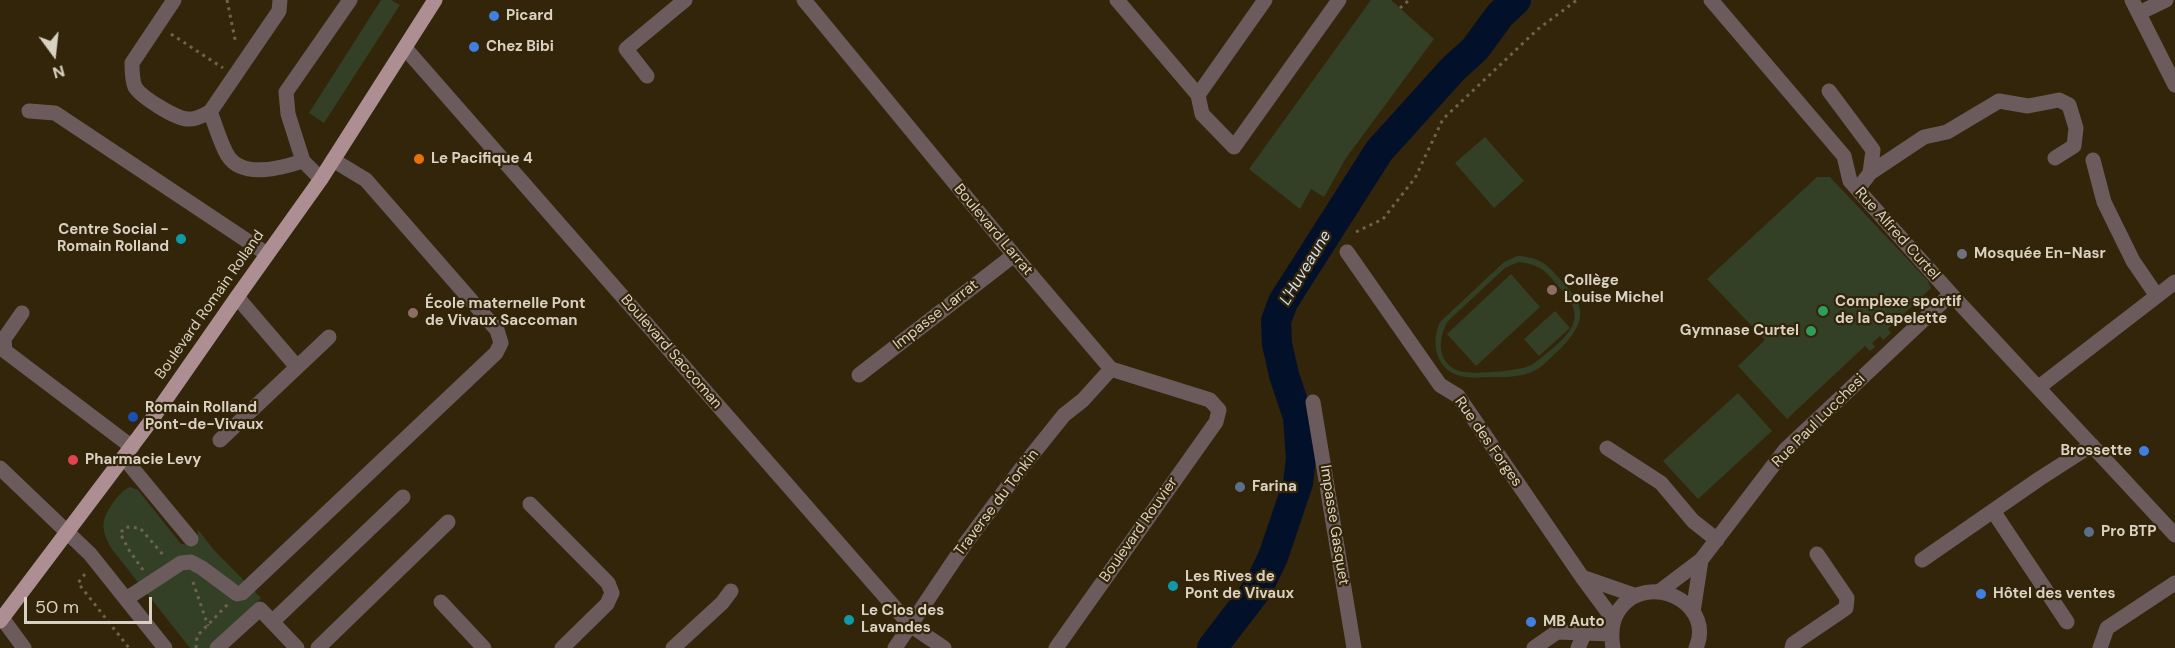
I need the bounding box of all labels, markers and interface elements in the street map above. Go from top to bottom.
place label: Picard [506,7,553,25]
marker: Picard [487,9,501,23]
north arrow [24,24,84,84]
place label: Chez Bibi [486,38,554,56]
marker: Chez Bibi [467,40,481,54]
text: N [50,60,67,84]
place label: Le Pacifique 4 [431,150,533,168]
marker: Le Pacifique 4 [412,152,426,166]
street label: Boulevard Larrat [950,181,1036,279]
street label: Rue Alfred Curtel [1851,184,1943,284]
place label: Centre Social - Romain Rolland [57,221,169,256]
street label: Boulevard Romain Rolland [152,227,268,383]
water label: L'Huveaune [1276,227,1336,309]
marker: Centre Social - Romain Rolland [174,232,188,246]
place label: Mosquée En-Nasr [1974,245,2106,263]
marker: Mosquée En-Nasr [1955,247,1969,261]
place label: Collège Louise Michel [1564,272,1664,307]
street label: Impasse Larrat [890,276,982,354]
marker: Collège Louise Michel [1545,283,1559,297]
street label: Boulevard Saccoman [616,291,726,413]
place label: Complexe sportif de la Capelette [1835,293,1962,328]
place label: École maternelle Pont de Vivaux Saccoman [425,295,585,330]
marker: Complexe sportif de la Capelette [1816,304,1830,318]
marker: École maternelle Pont de Vivaux Saccoman [406,306,420,320]
place label: Gymnase Curtel [1680,322,1799,340]
marker: Gymnase Curtel [1804,324,1818,338]
street label: Rue Paul Lucchesi [1769,371,1869,471]
street label: Rue des Forges [1450,394,1526,490]
place label: Romain Rolland Pont-de-Vivaux [145,399,264,434]
marker: Romain Rolland Pont-de-Vivaux [126,410,140,424]
place label: Brossette [2061,442,2132,460]
marker: Brossette [2137,444,2151,458]
street label: Traverse du Tonkin [951,446,1043,560]
place label: Pharmacie Levy [85,451,201,469]
marker: Pharmacie Levy [66,453,80,467]
street label: Impasse Gasquet [1316,464,1352,586]
street label: Boulevard Rouvier [1096,474,1182,586]
place label: Farina [1252,478,1297,496]
marker: Farina [1233,480,1247,494]
place label: Pro BTP [2101,523,2157,541]
marker: Pro BTP [2082,525,2096,539]
place label: Les Rives de Pont de Vivaux [1185,568,1294,603]
marker: Les Rives de Pont de Vivaux [1166,579,1180,593]
scale bar [27,585,154,623]
place label: Hôtel des ventes [1993,585,2116,603]
marker: Hôtel des ventes [1974,587,1988,601]
text: 50 m [35,595,79,619]
place label: Le Clos des Lavandes [861,602,944,637]
marker: Le Clos des Lavandes [842,613,856,627]
place label: MB Auto [1543,613,1605,631]
marker: MB Auto [1524,615,1538,629]

